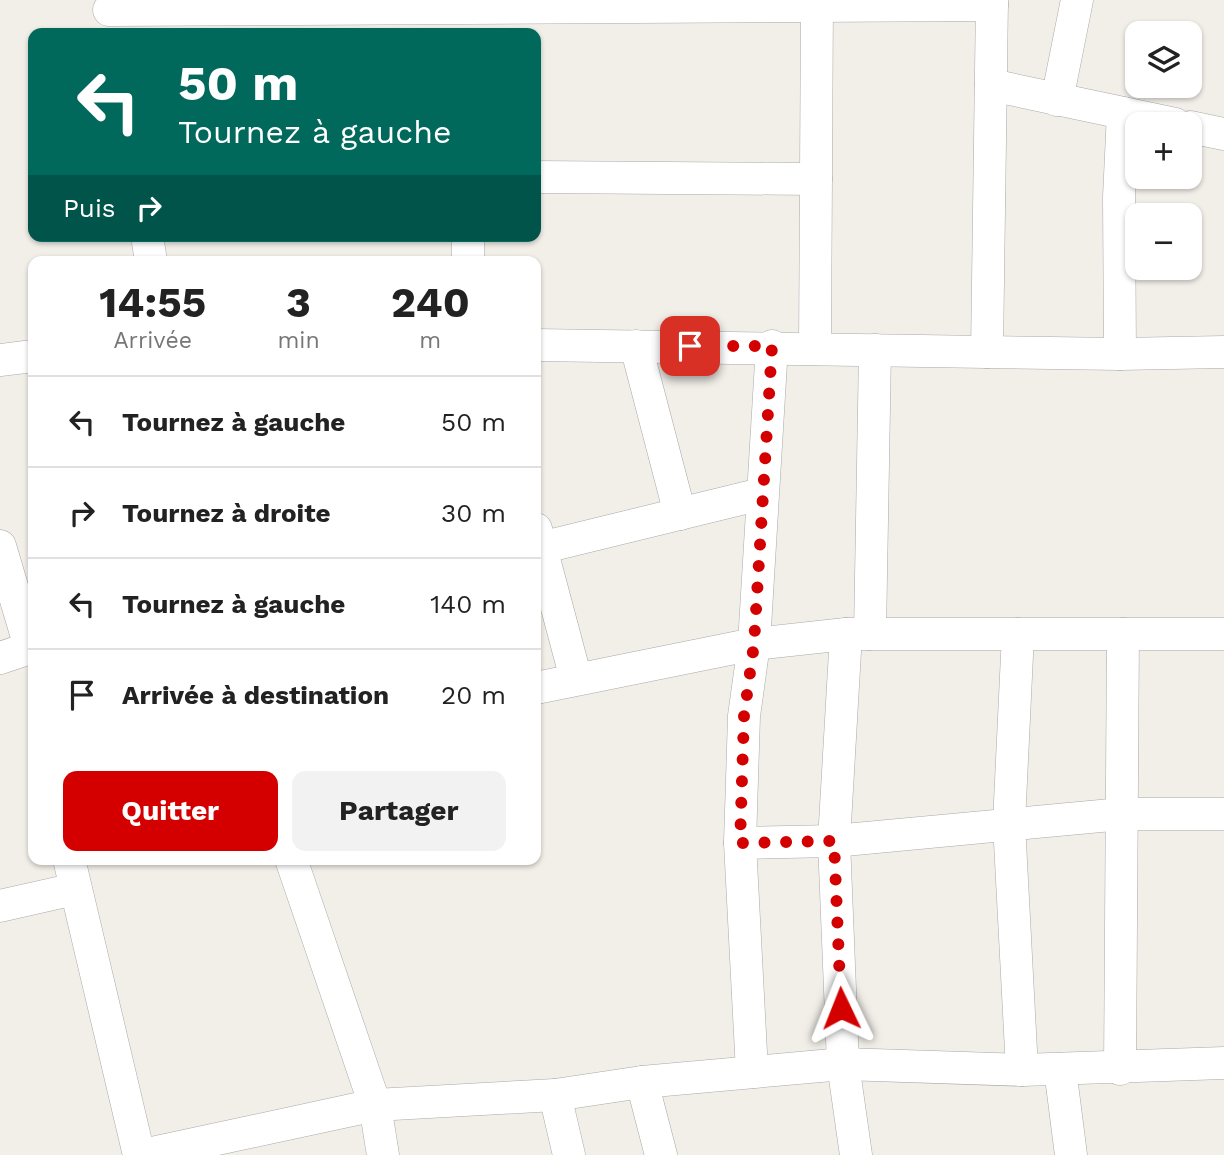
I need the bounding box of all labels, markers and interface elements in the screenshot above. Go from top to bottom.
map controls [1125,21,1202,280]
button: layers [1125,21,1202,98]
text: 50 m [178,54,298,112]
icon: left [63,56,154,147]
button: + [1125,112,1202,189]
text: Tournez à gauche [178,113,451,151]
icon: right [130,189,168,227]
text: Puis [63,193,116,223]
button: − [1125,203,1202,280]
text: 14:55 [99,278,206,327]
text: 3 [286,278,311,327]
text: 240 [391,278,470,327]
pin [660,316,720,376]
text: Arrivée [113,327,192,354]
text: min [277,327,320,354]
text: m [419,327,441,354]
icon: arrive [671,327,709,365]
icon: left [63,403,101,441]
text: Tournez à gauche [122,407,345,437]
text: 50 m [441,407,506,437]
icon: right [63,494,101,532]
text: Tournez à droite [122,498,331,528]
text: 30 m [441,498,506,528]
icon: left [63,585,101,623]
text: Tournez à gauche [122,589,345,619]
text: 140 m [430,589,506,619]
icon: arrive [63,676,101,714]
text: Arrivée à destination [122,680,389,710]
text: 20 m [441,680,506,710]
button: Quitter [63,771,278,851]
button: Partager [292,771,506,851]
position arrow [804,971,878,1045]

